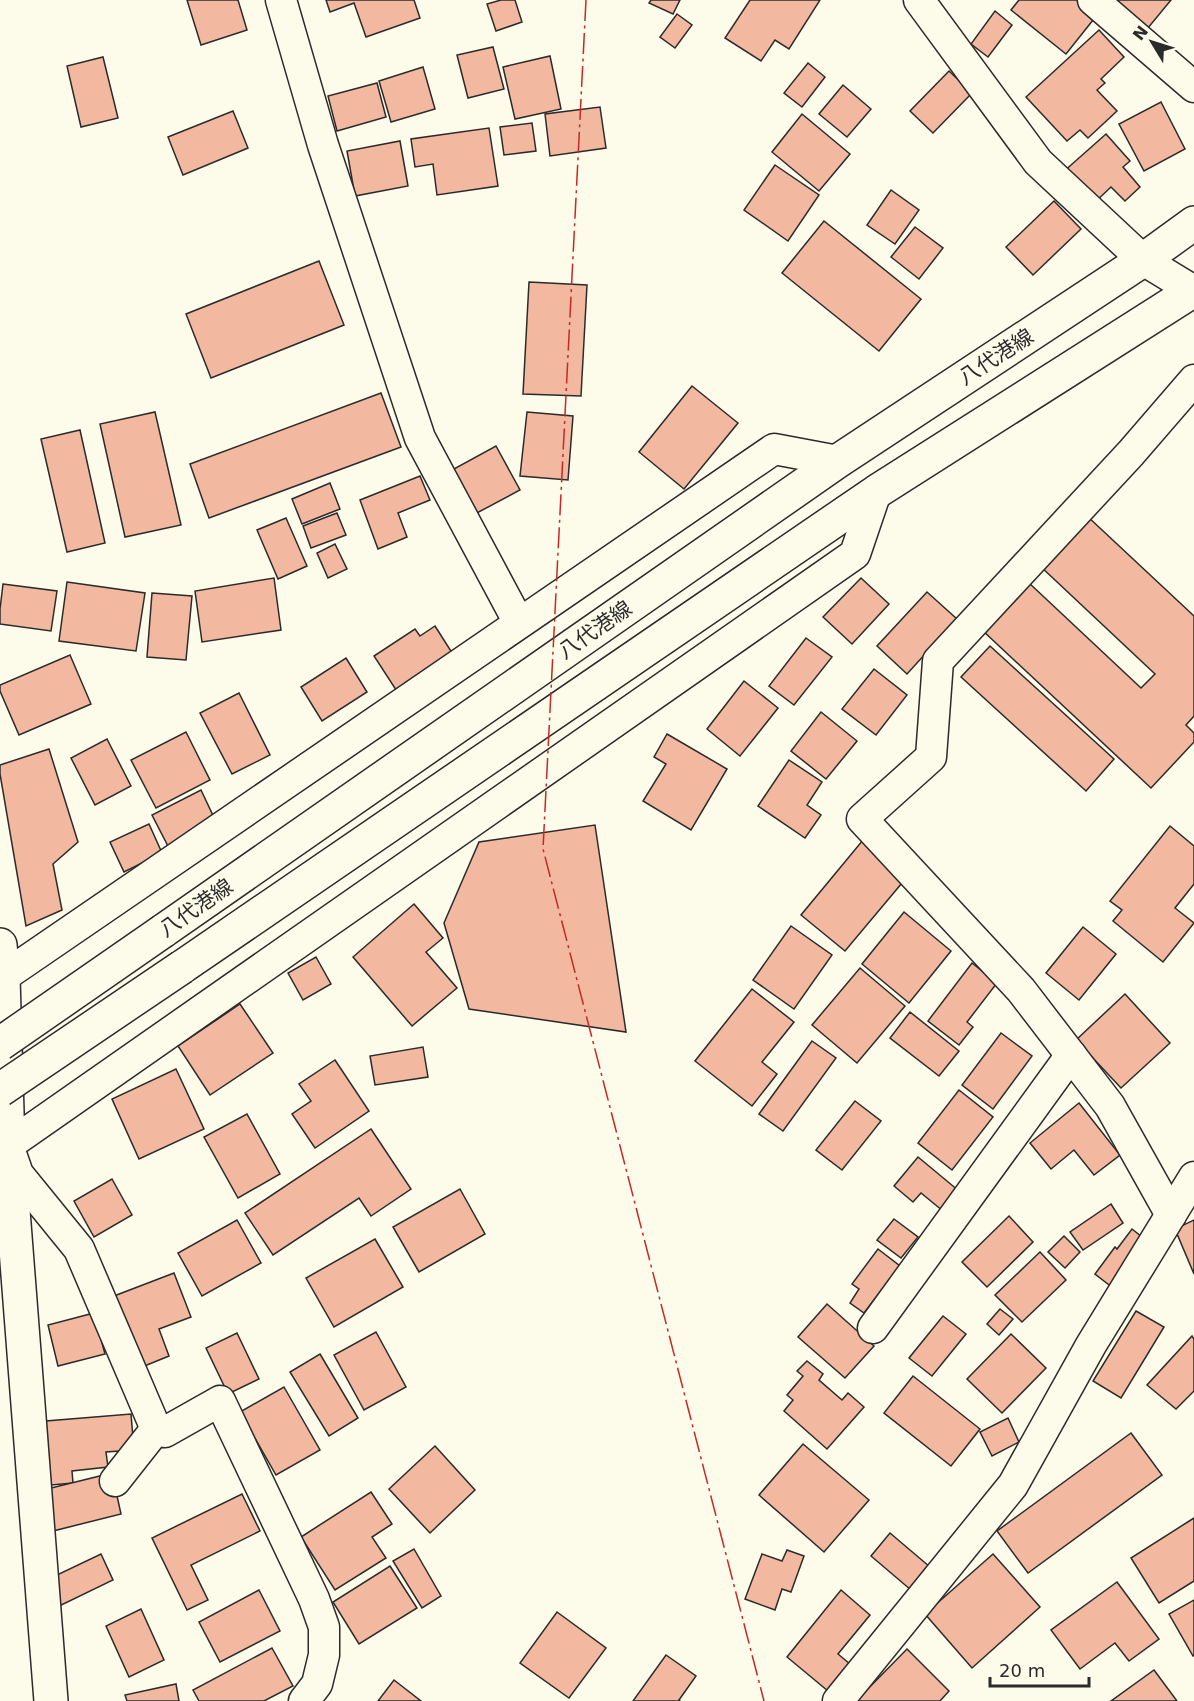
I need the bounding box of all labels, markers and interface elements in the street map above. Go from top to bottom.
north arrow [1122,12,1182,72]
text: N [1129,22,1152,44]
street label: 八代港線 [954,324,1038,390]
street label: 八代港線 [554,596,636,664]
street label: 八代港線 [155,874,237,942]
scale bar [990,1650,1089,1688]
text: 20 m [999,1660,1045,1681]

